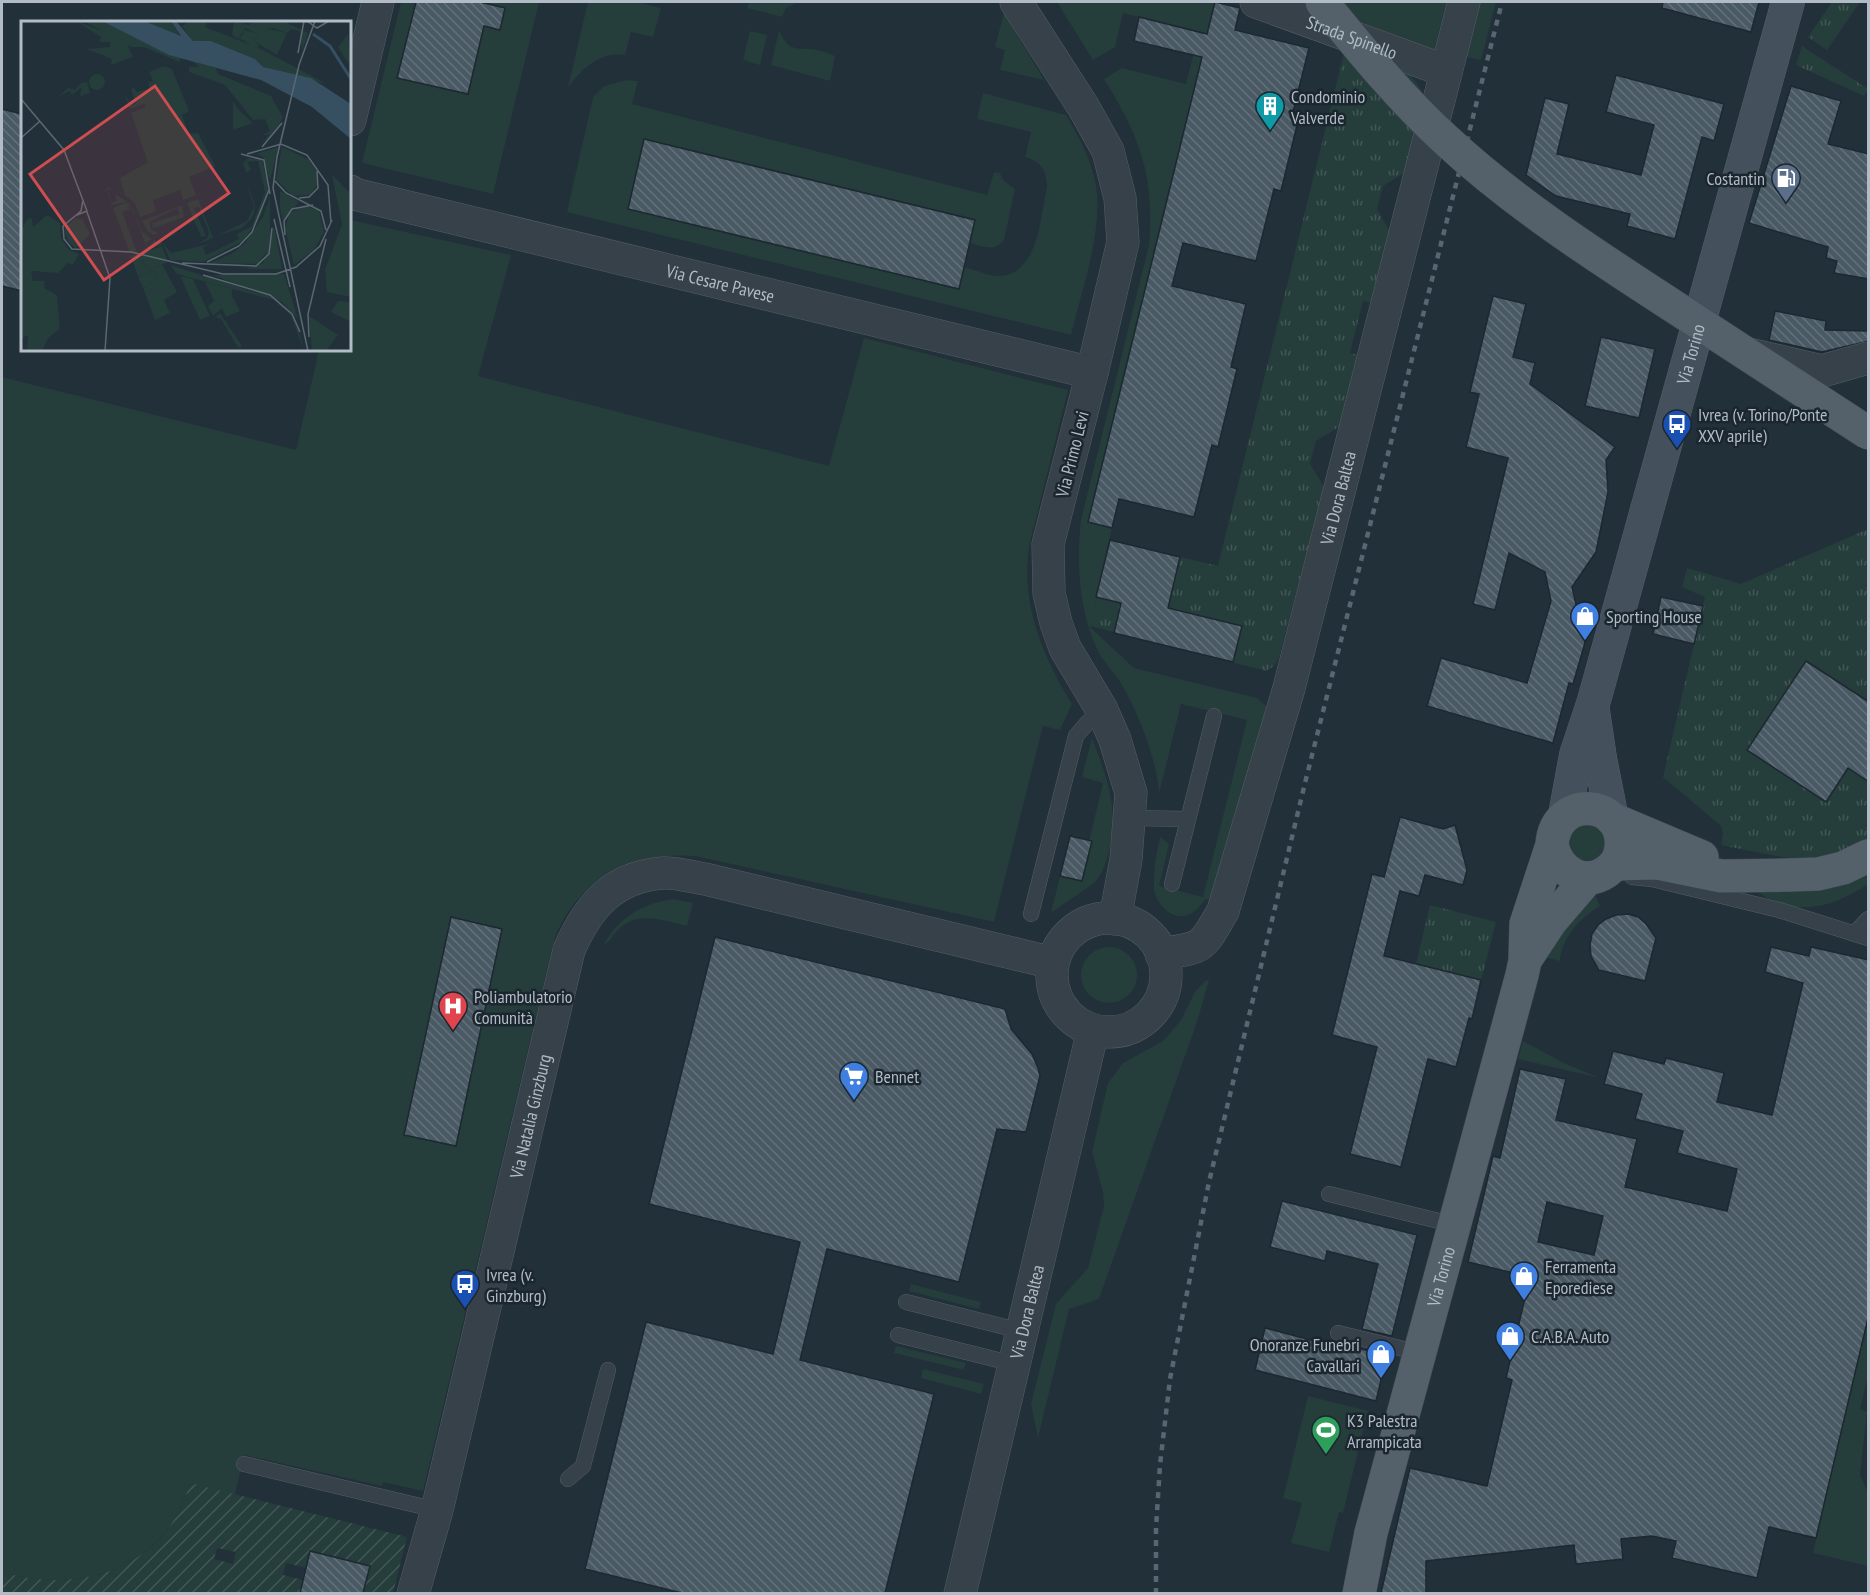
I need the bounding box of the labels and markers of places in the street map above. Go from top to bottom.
place label: Condominio Valverde [1290,85,1365,129]
building icon: Condominio Valverde [1254,90,1286,132]
fuel station icon: Costantin [1770,162,1802,204]
place label: Costantin [1707,167,1765,190]
place label: Ivrea (v. Torino/Ponte XXV aprile) [1698,403,1827,447]
bus stop icon: Ivrea (v. Torino/Ponte XXV aprile) [1661,408,1693,450]
shop icon: Sporting House [1569,600,1601,642]
place label: Sporting House [1606,605,1702,628]
place label: Poliambulatorio Comunità [474,985,573,1029]
hospital icon: Poliambulatorio Comunità [437,990,469,1032]
supermarket icon: Bennet [838,1060,870,1102]
place label: Bennet [875,1065,919,1088]
place label: Ferramenta Eporediese [1545,1255,1616,1299]
shop icon: Ferramenta Eporediese [1508,1260,1540,1302]
place label: Ivrea (v. Ginzburg) [486,1263,546,1307]
bus stop icon: Ivrea (v. Ginzburg) [449,1268,481,1310]
shop icon: C.A.B.A. Auto [1494,1320,1526,1362]
place label: C.A.B.A. Auto [1531,1325,1610,1348]
place label: Onoranze Funebri Cavallari [1250,1333,1360,1377]
shop icon: Onoranze Funebri Cavallari [1365,1338,1397,1380]
place label: K3 Palestra Arrampicata [1347,1409,1422,1453]
sports icon: K3 Palestra Arrampicata [1310,1414,1342,1456]

